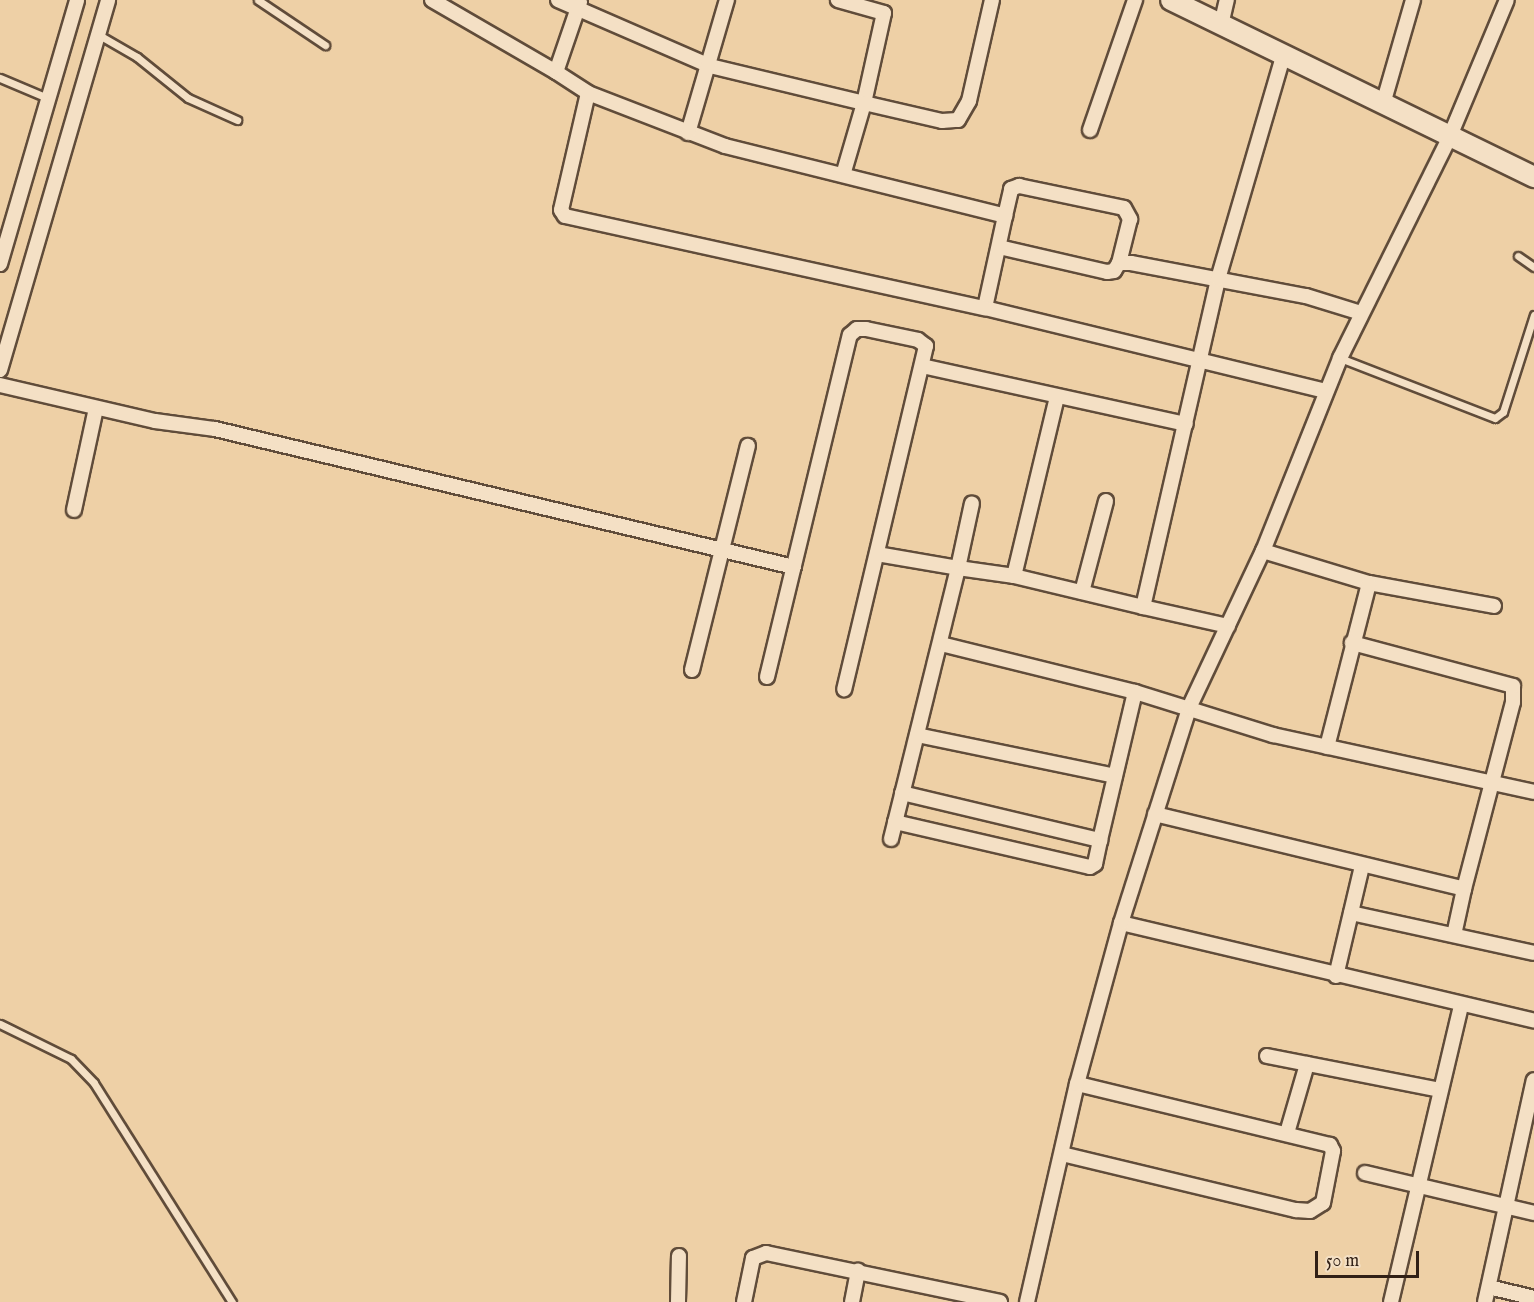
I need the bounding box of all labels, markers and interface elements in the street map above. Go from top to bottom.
scale bar [1318,1239,1422,1277]
text: 50 m [1326,1250,1359,1273]

